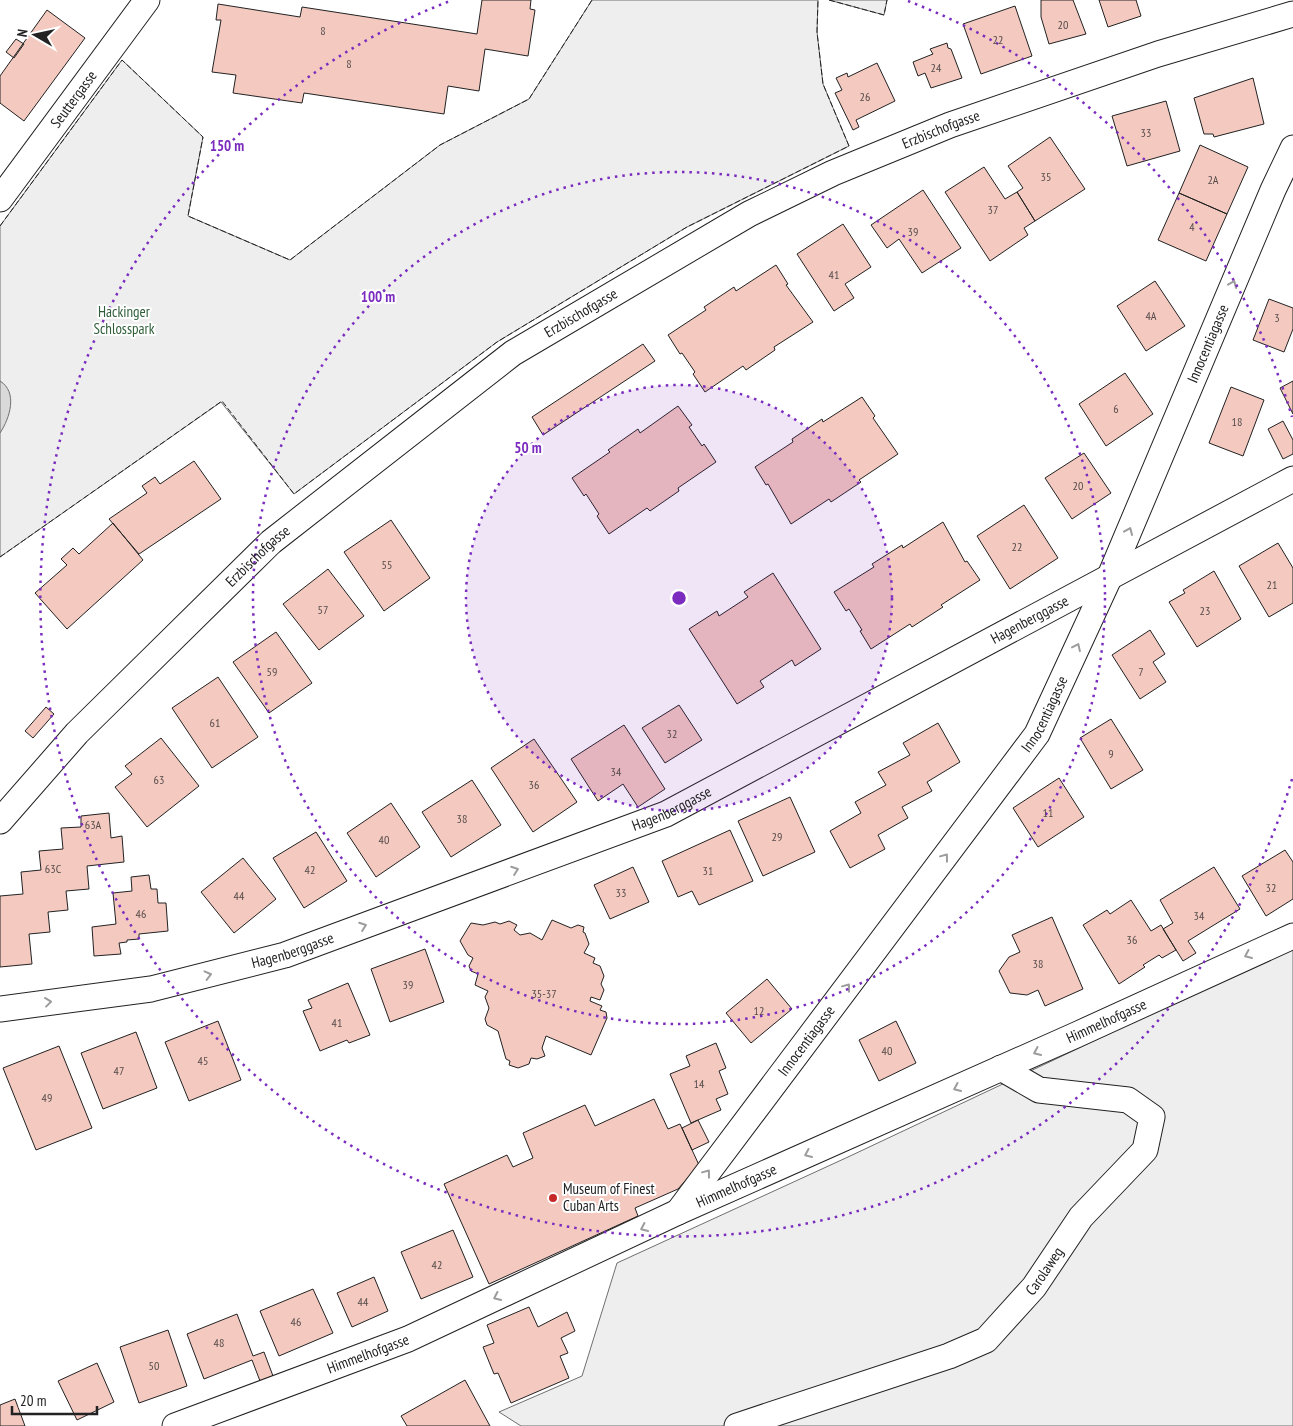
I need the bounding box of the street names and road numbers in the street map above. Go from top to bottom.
street label: Seuttergasse [46,67,101,131]
street label: Erzbischofgasse [899,106,982,153]
street label: Erzbischofgasse [541,284,621,342]
street label: Innocentiagasse [1183,301,1233,386]
street label: Erzbischofgasse [221,521,294,591]
street label: Hagenberggasse [987,591,1072,648]
street label: Innocentiagasse [1017,673,1072,756]
street label: Hagenberggasse [629,782,714,835]
street label: Hagenberggasse [249,928,336,972]
street label: Himmelhofgasse [1063,994,1149,1047]
street label: Innocentiagasse [773,1002,839,1080]
street label: Himmelhofgasse [693,1159,779,1212]
street label: Carolaweg [1021,1243,1067,1299]
street label: Himmelhofgasse [324,1330,411,1377]

